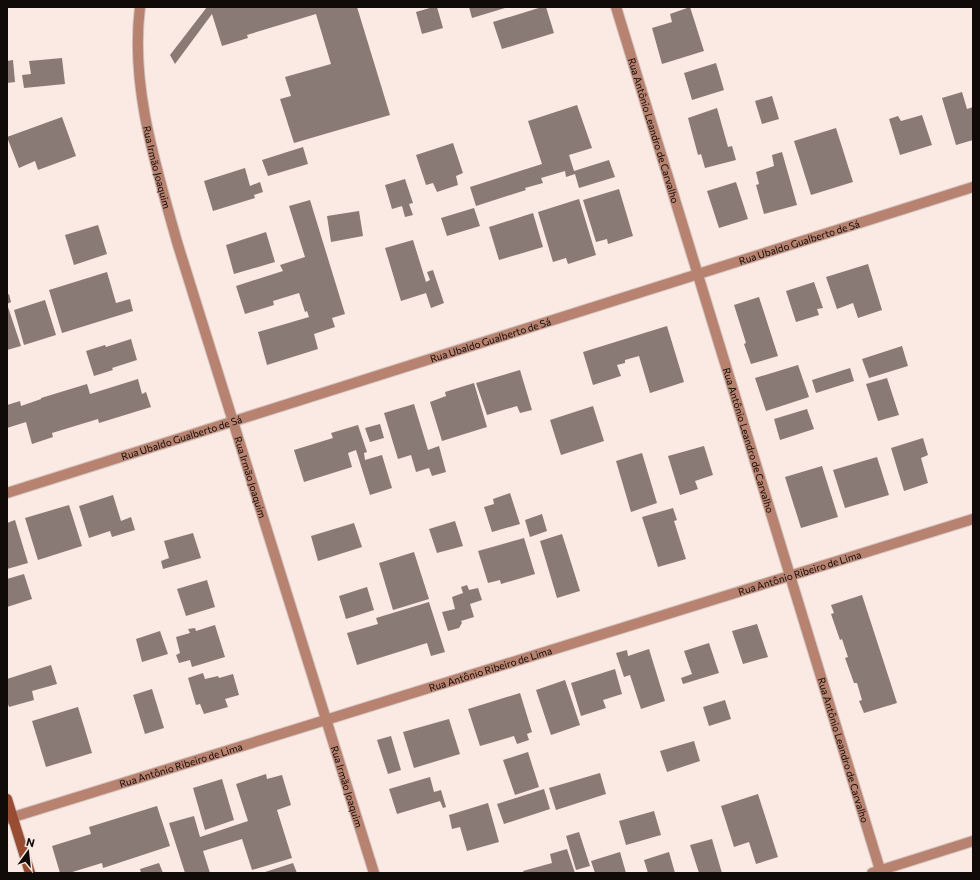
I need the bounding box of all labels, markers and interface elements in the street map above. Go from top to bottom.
street label: Rua Antônio Leandro de Carvalho [626,56,682,205]
street label: Rua Irmão Joaquim [141,125,173,210]
street label: Rua Ubaldo Gualberto de Sá [737,217,861,267]
street label: Rua Ubaldo Gualberto de Sá [428,315,552,365]
street label: Rua Antônio Leandro de Carvalho [721,366,776,514]
street label: Rua Ubaldo Gualberto de Sá [120,413,243,462]
street label: Rua Irmão Joaquim [232,435,269,520]
street label: Rua Antônio Ribeiro de Lima [737,548,863,598]
street label: Rua Antônio Ribeiro de Lima [427,644,553,694]
street label: Rua Antônio Leandro de Carvalho [815,676,871,824]
street label: Rua Antônio Ribeiro de Lima [118,740,244,790]
street label: Rua Irmão Joaquim [329,744,365,829]
north arrow [8,832,48,872]
text: N [25,835,36,849]

